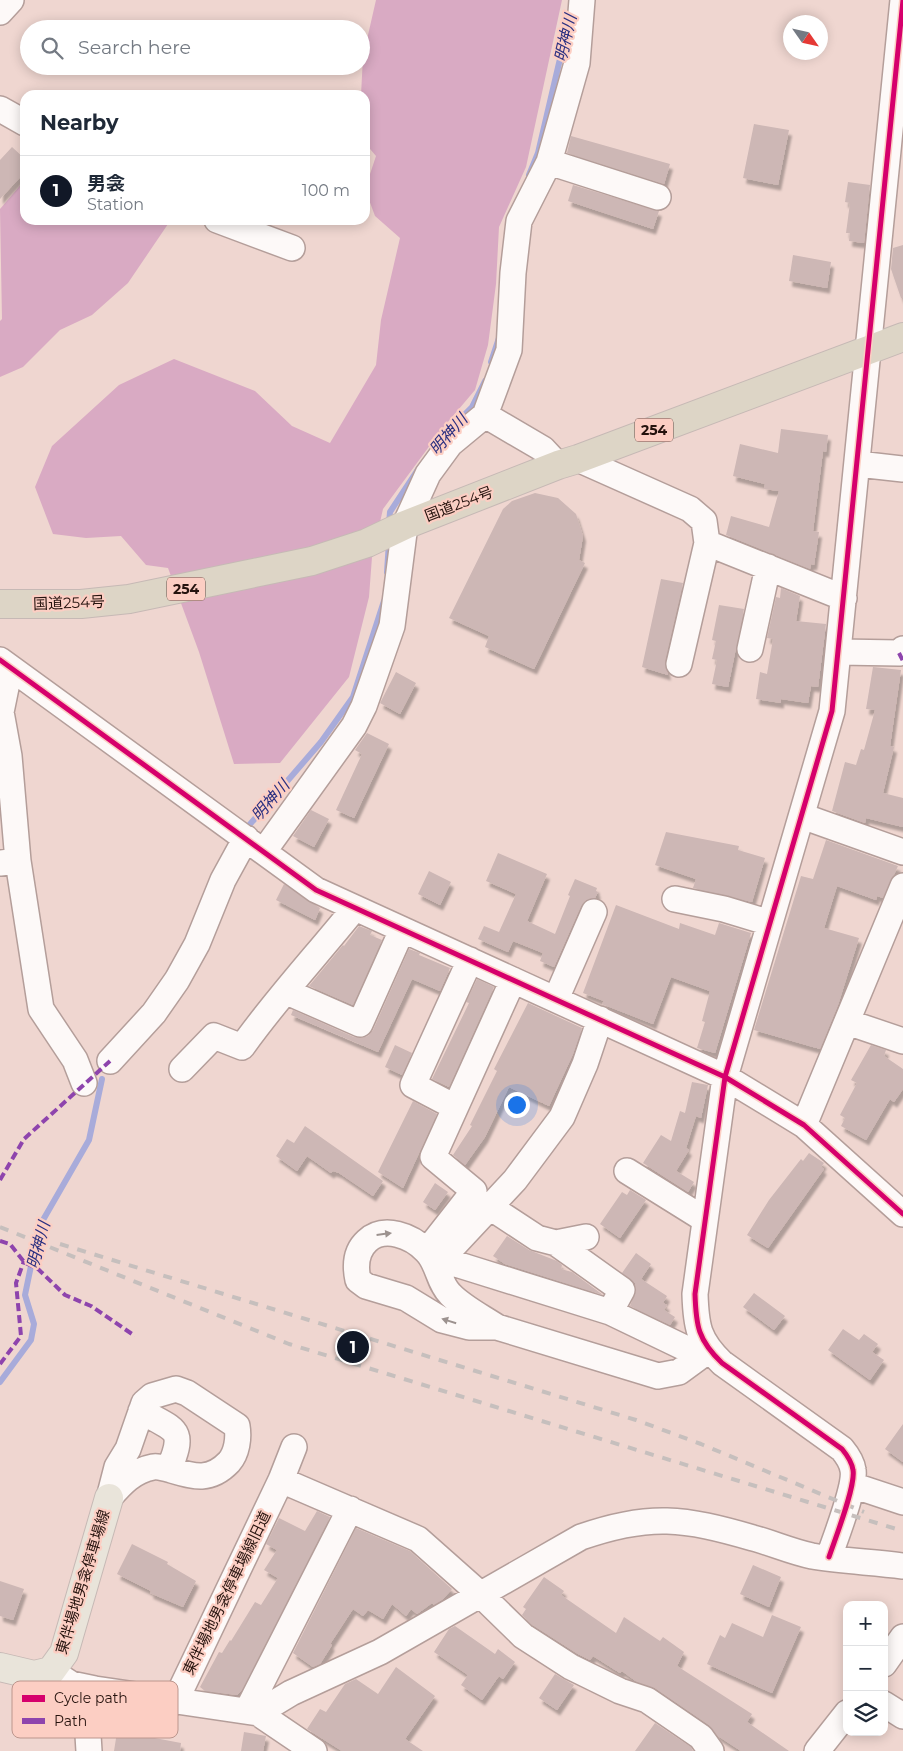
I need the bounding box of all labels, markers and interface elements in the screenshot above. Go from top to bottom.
water label: 明神川 [551,11,581,64]
north arrow [783,15,828,60]
search box [20,20,370,75]
icon: search [38,34,66,62]
text: Search here [78,36,191,59]
text: Nearby [40,110,119,135]
text: 男衾 [87,172,125,195]
text: 1 [53,181,59,200]
text: 100 m [302,181,350,200]
text: Station [87,195,144,214]
water label: 明神川 [425,408,473,459]
road number: 254 [635,418,673,442]
street label: 国道254号 [422,482,496,525]
road number: 254 [167,578,205,600]
street label: 国道254号 [33,592,105,613]
water label: 明神川 [247,774,295,825]
your location [504,1092,530,1118]
water label: 明神川 [23,1218,54,1271]
one-way arrow [376,1230,392,1238]
one-way arrow [441,1317,456,1325]
pin: 1 [337,1328,369,1366]
street label: 東伴場地男衾停車場線 [52,1507,114,1656]
street label: 東伴場地男衾停車場線旧道 [179,1508,275,1678]
map controls [843,1601,888,1736]
button: + [843,1601,888,1646]
button: − [843,1646,888,1691]
legend [12,1681,178,1738]
text: Cycle path [54,1689,128,1707]
button: layers [843,1691,888,1736]
text: Path [54,1712,87,1730]

